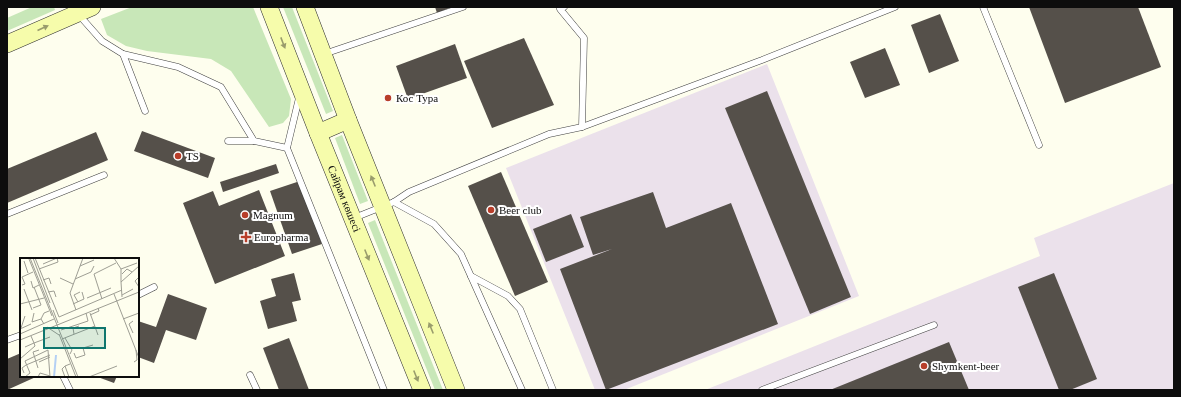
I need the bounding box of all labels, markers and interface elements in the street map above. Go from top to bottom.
one-way arrow [37,25,48,31]
one-way arrow [281,38,287,50]
place label: Кос Тура [396,92,438,104]
marker: Кос Тура [383,93,393,103]
place label: TS [186,150,199,162]
marker: TS [173,151,183,161]
street label: Сайрам көшесі [326,164,363,234]
one-way arrow [369,175,375,187]
place label: Beer club [499,204,542,216]
marker: Beer club [486,205,496,215]
place label: Magnum [253,209,293,221]
marker: Magnum [240,210,250,220]
place label: Europharma [254,231,308,243]
marker: Europharma [241,232,251,242]
one-way arrow [365,250,371,262]
inset map [20,258,139,377]
one-way arrow [428,321,434,333]
place label: Shymkent-beer [932,360,1000,372]
marker: Shymkent-beer [919,361,929,371]
one-way arrow [413,370,419,381]

